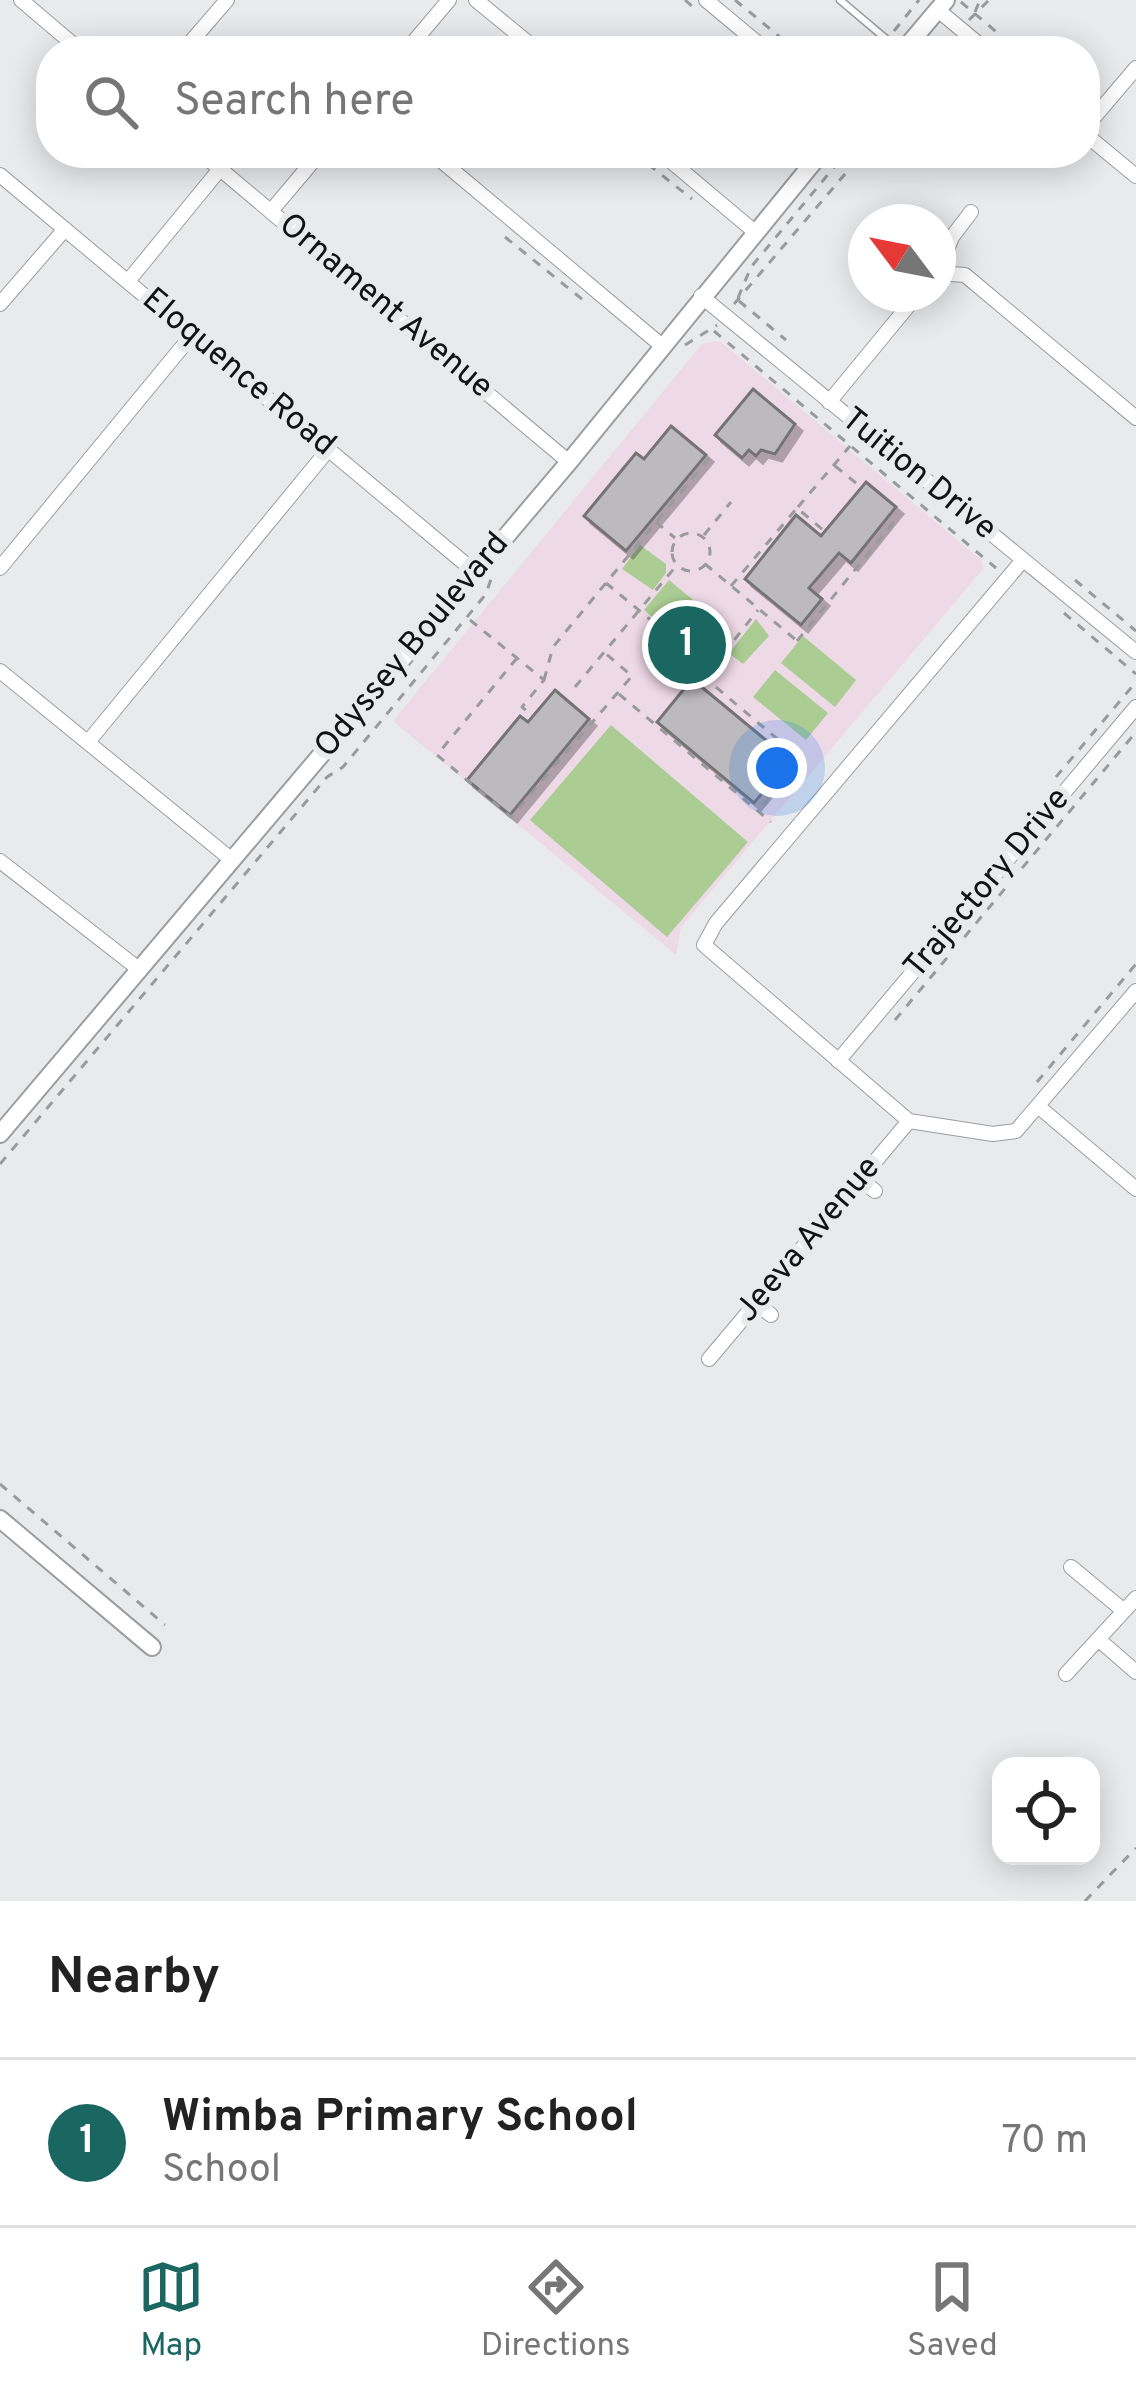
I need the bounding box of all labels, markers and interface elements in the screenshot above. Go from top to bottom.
search box [36,36,1100,168]
icon: search [78,69,144,135]
text: Search here [174,74,414,131]
north arrow [848,204,956,312]
street label: Ornament Avenue [269,205,501,409]
street label: Eloquence Road [133,280,343,466]
street label: Tuition Drive [832,400,1004,550]
street label: Odyssey Boulevard [307,525,519,767]
pin: 1 [648,600,726,690]
your location [747,738,807,798]
street label: Trajectory Drive [896,780,1080,988]
street label: Jeeva Avenue [727,1148,891,1332]
map controls [992,1757,1100,1865]
button: locate [992,1757,1100,1865]
text: Nearby [48,1947,220,2012]
text: Wimba Primary School [162,2090,638,2147]
text: 1 [79,2118,95,2167]
text: 70 m [1002,2118,1088,2167]
text: School [162,2147,281,2196]
tab: Map [138,2254,204,2368]
tab: Directions [481,2254,631,2368]
tab: Saved [907,2254,998,2368]

